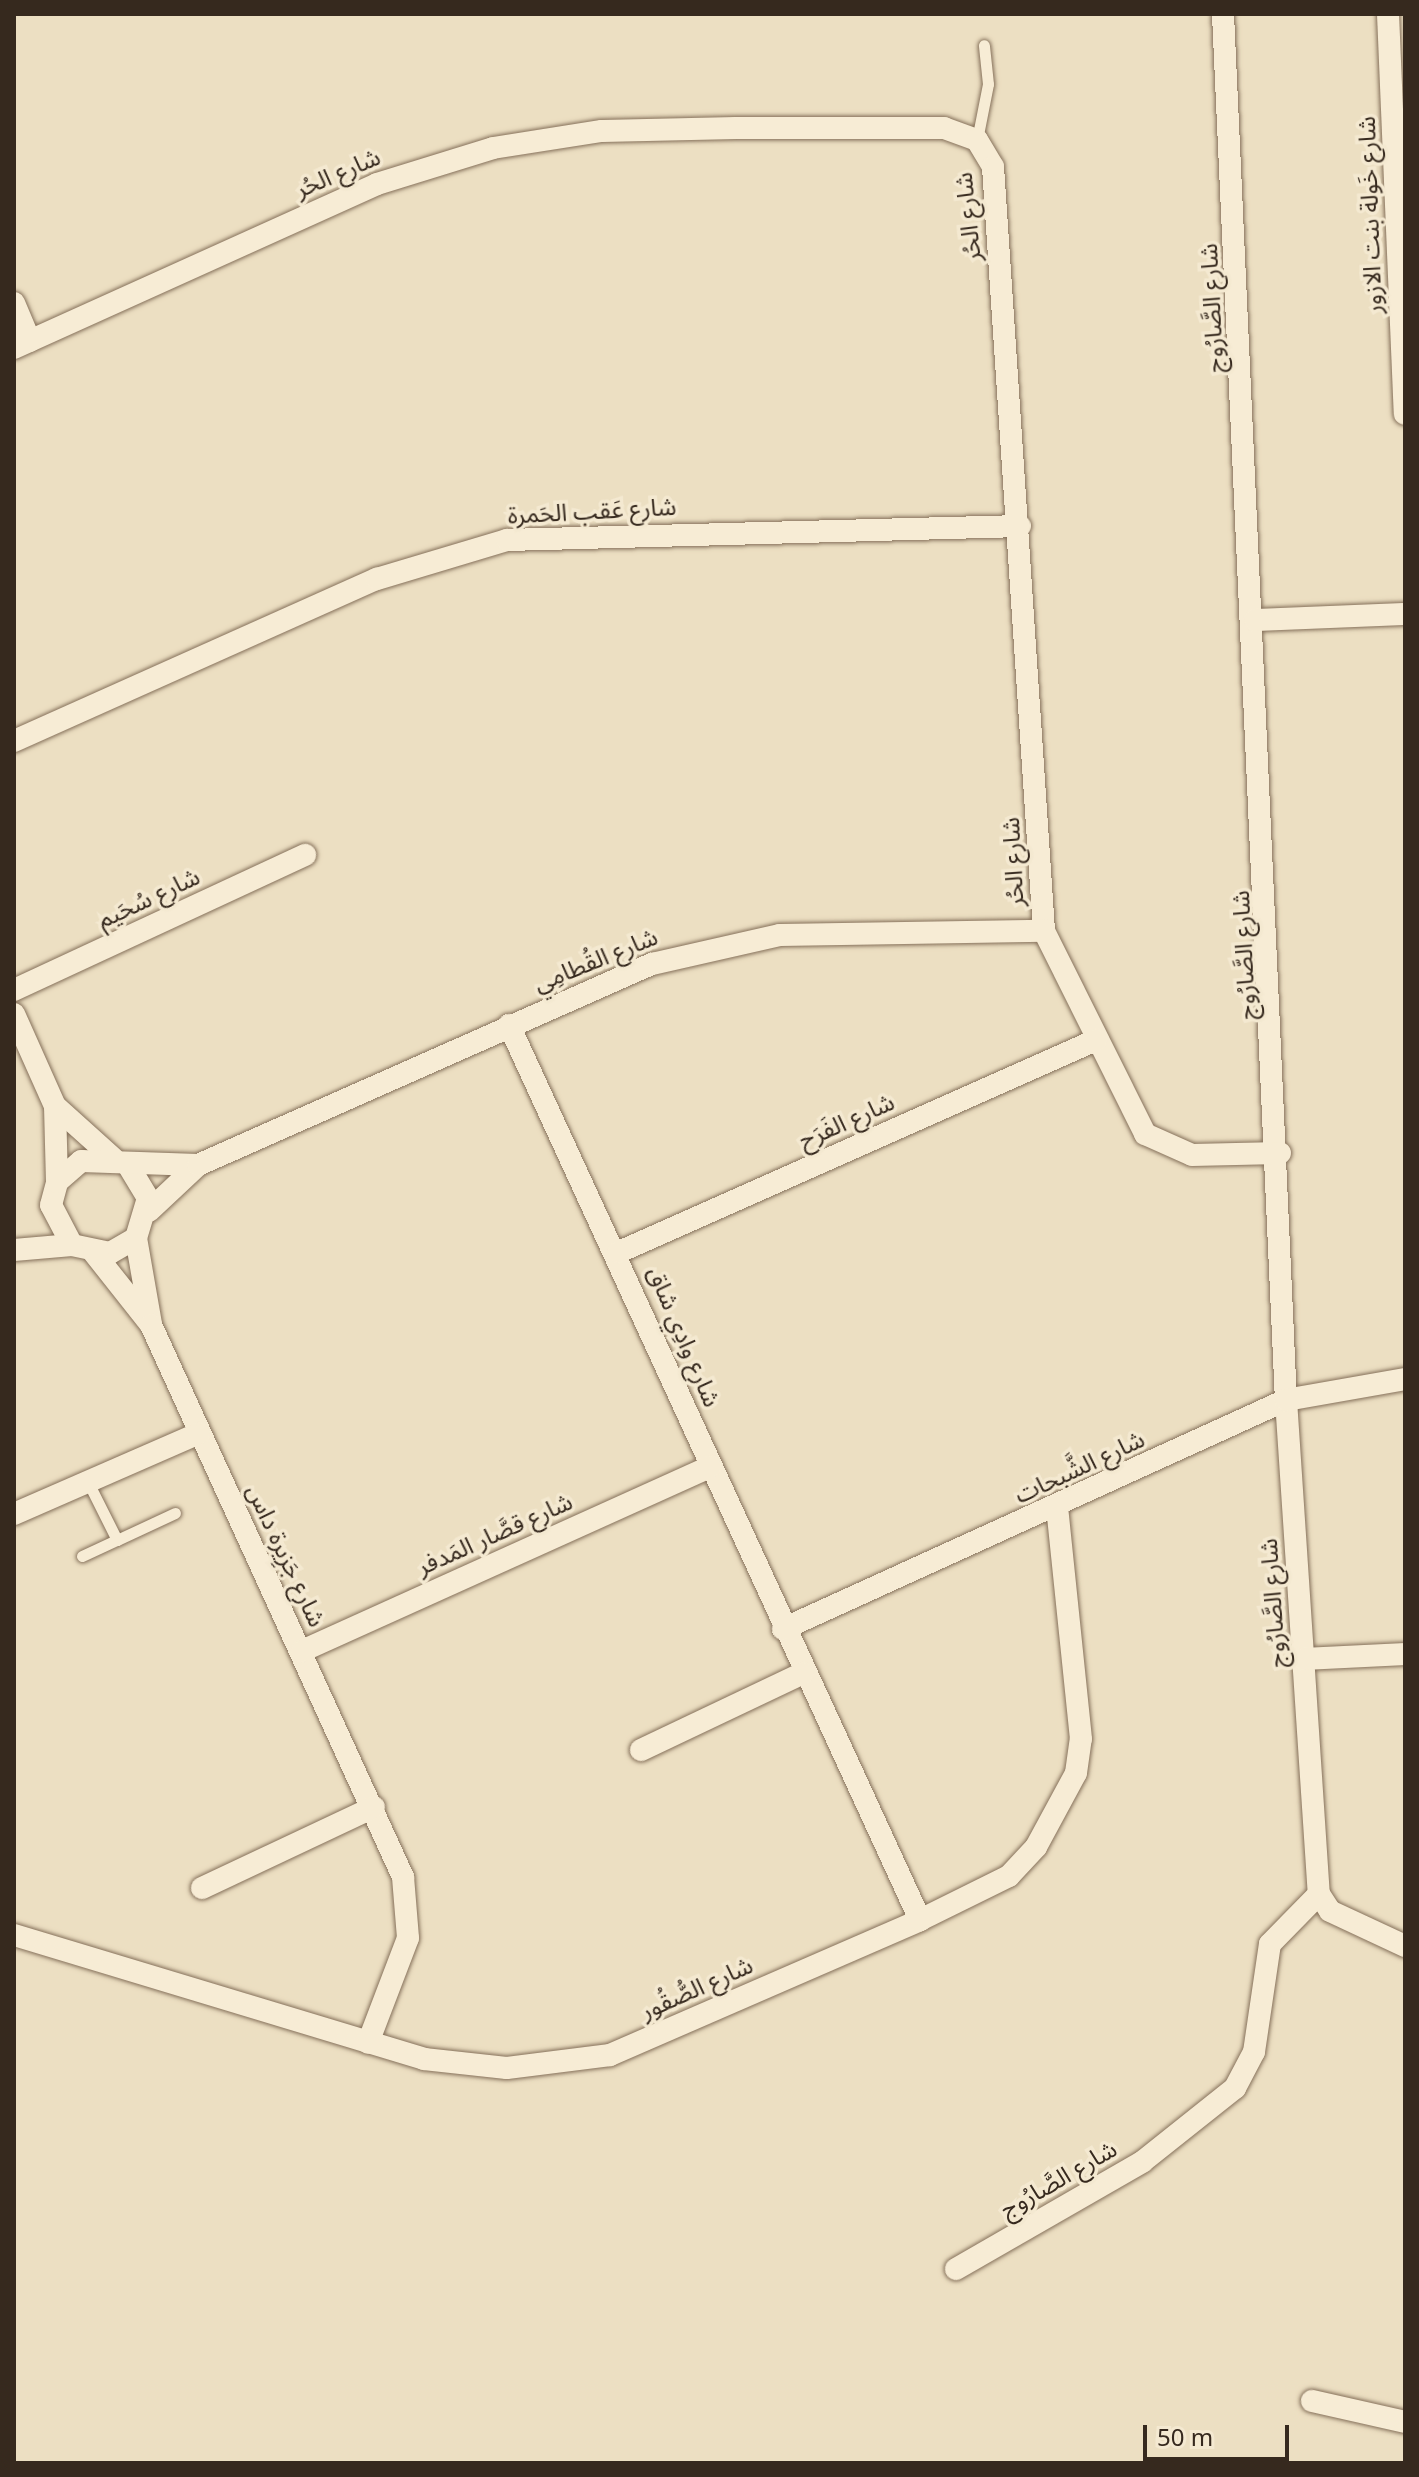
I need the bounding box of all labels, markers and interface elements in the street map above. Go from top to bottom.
street label: شارع خَولة بنت الازور [1353,116,1389,314]
street label: شارع الحُر [291,143,385,205]
street label: شارع الحُر [950,171,988,263]
street label: شارع الصَّارُوج [1195,243,1231,373]
street label: شارع عَقب الحَمرة [507,493,677,531]
street label: شارع الحُر [997,816,1031,908]
street label: شارع سُحَيم [93,863,205,935]
street label: شارع الصَّارُوج [1227,890,1263,1020]
street label: شارع القُطامِي [530,923,662,999]
street label: شارع الفَرَح [795,1088,899,1156]
street label: شارع وادِي شاق [640,1262,726,1412]
street label: شارع الشَّبحات [1011,1425,1149,1511]
street label: شارع جَزِيرة داس [239,1480,331,1632]
street label: شارع قصَّار المَدفر [413,1488,577,1582]
street label: شارع الصَّارُوج [1255,1537,1293,1669]
street label: شارع الصُّقُور [636,1951,758,2027]
street label: شارع الصَّارُوج [996,2135,1122,2225]
scale bar [1147,2409,1293,2459]
text: 50 m [1157,2413,1213,2464]

